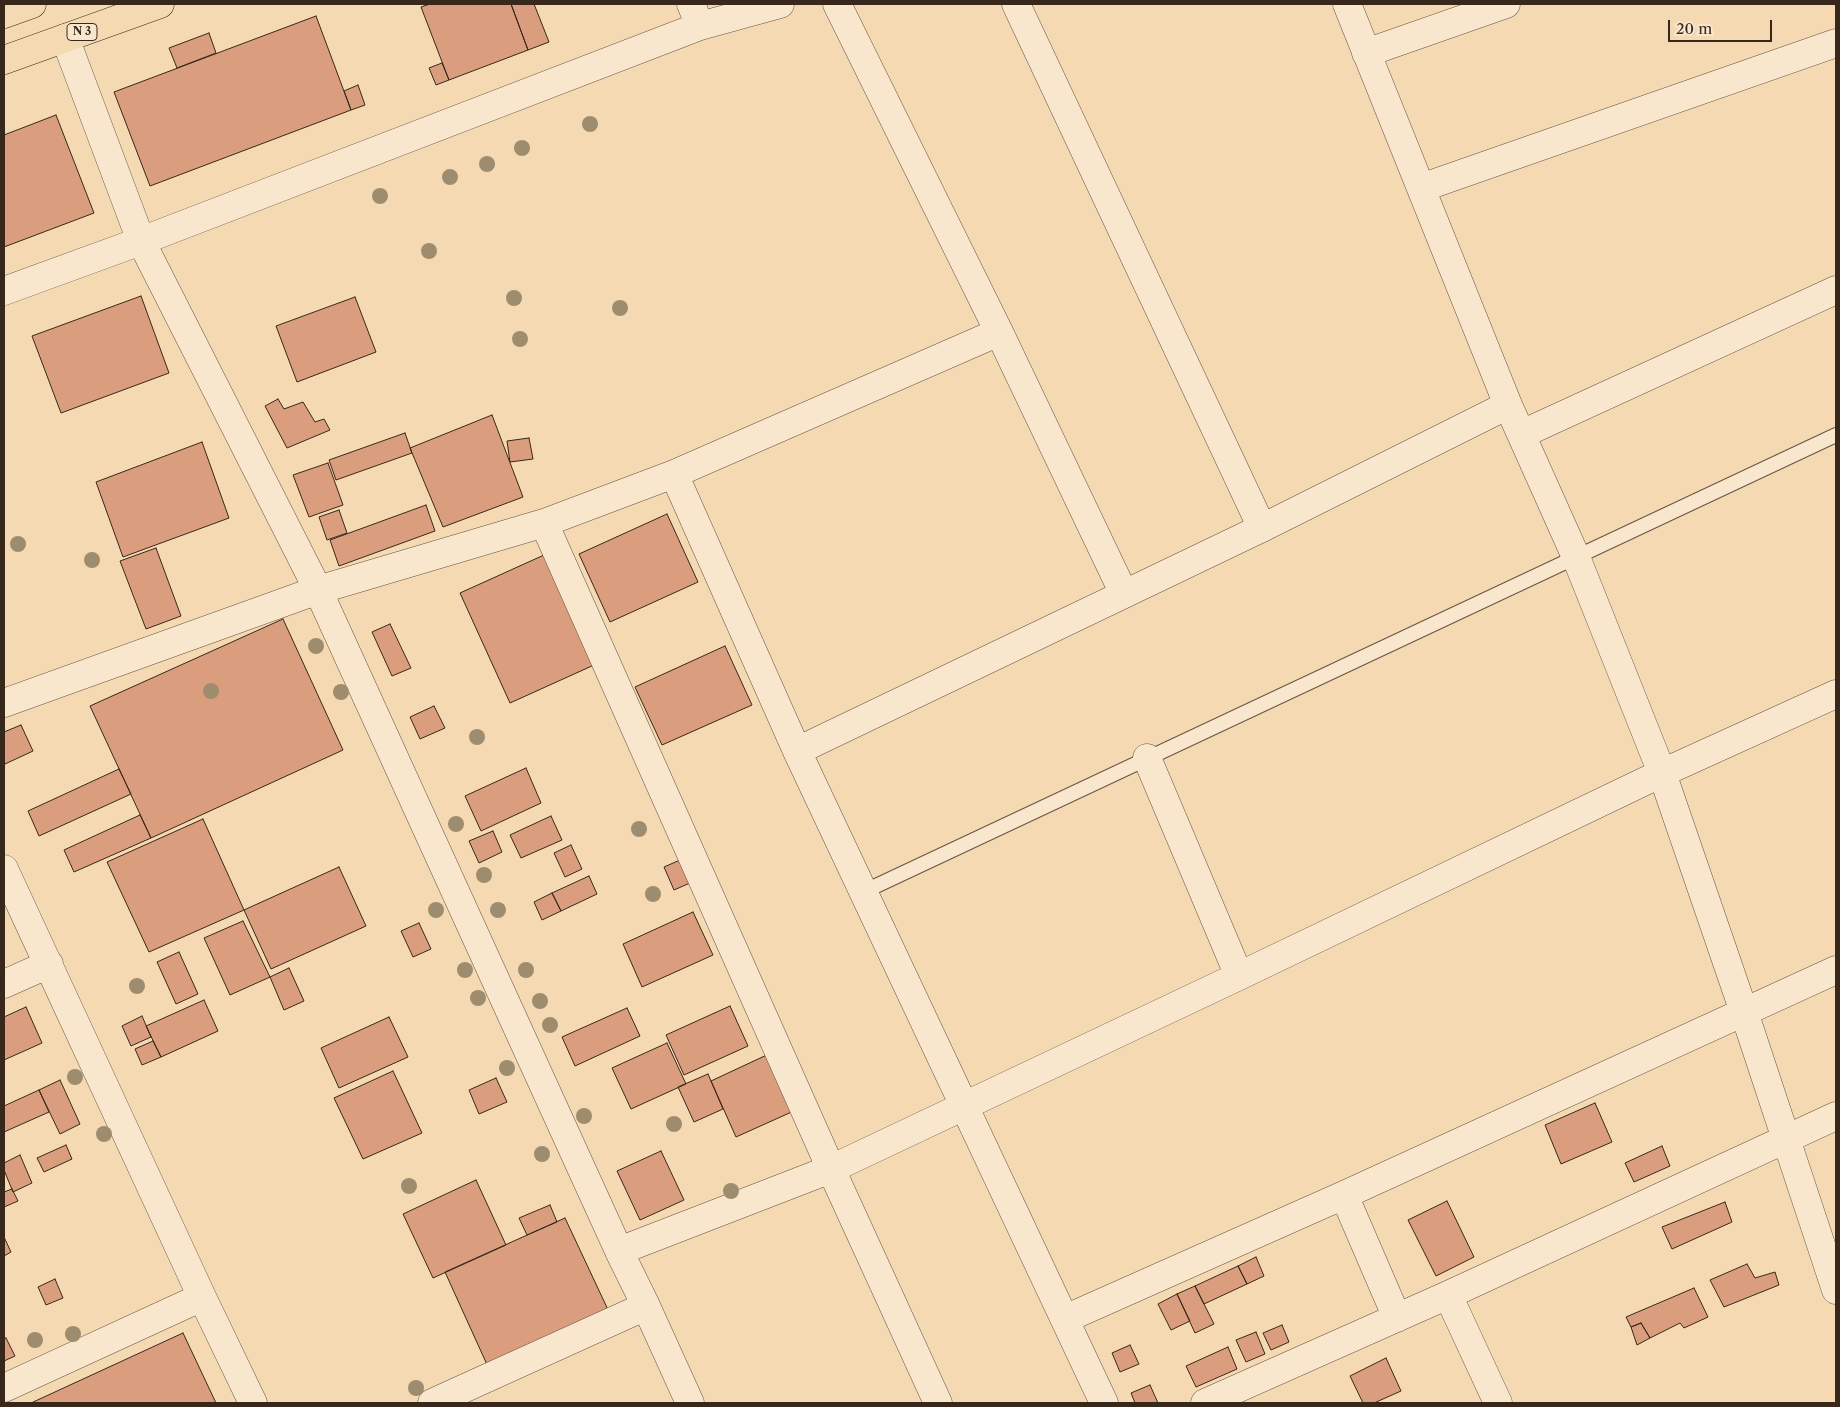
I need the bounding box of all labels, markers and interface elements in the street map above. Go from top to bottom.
scale bar [1670,10,1774,42]
text: 20 m [1676,19,1712,38]
road number: N 3 [67,24,97,41]

